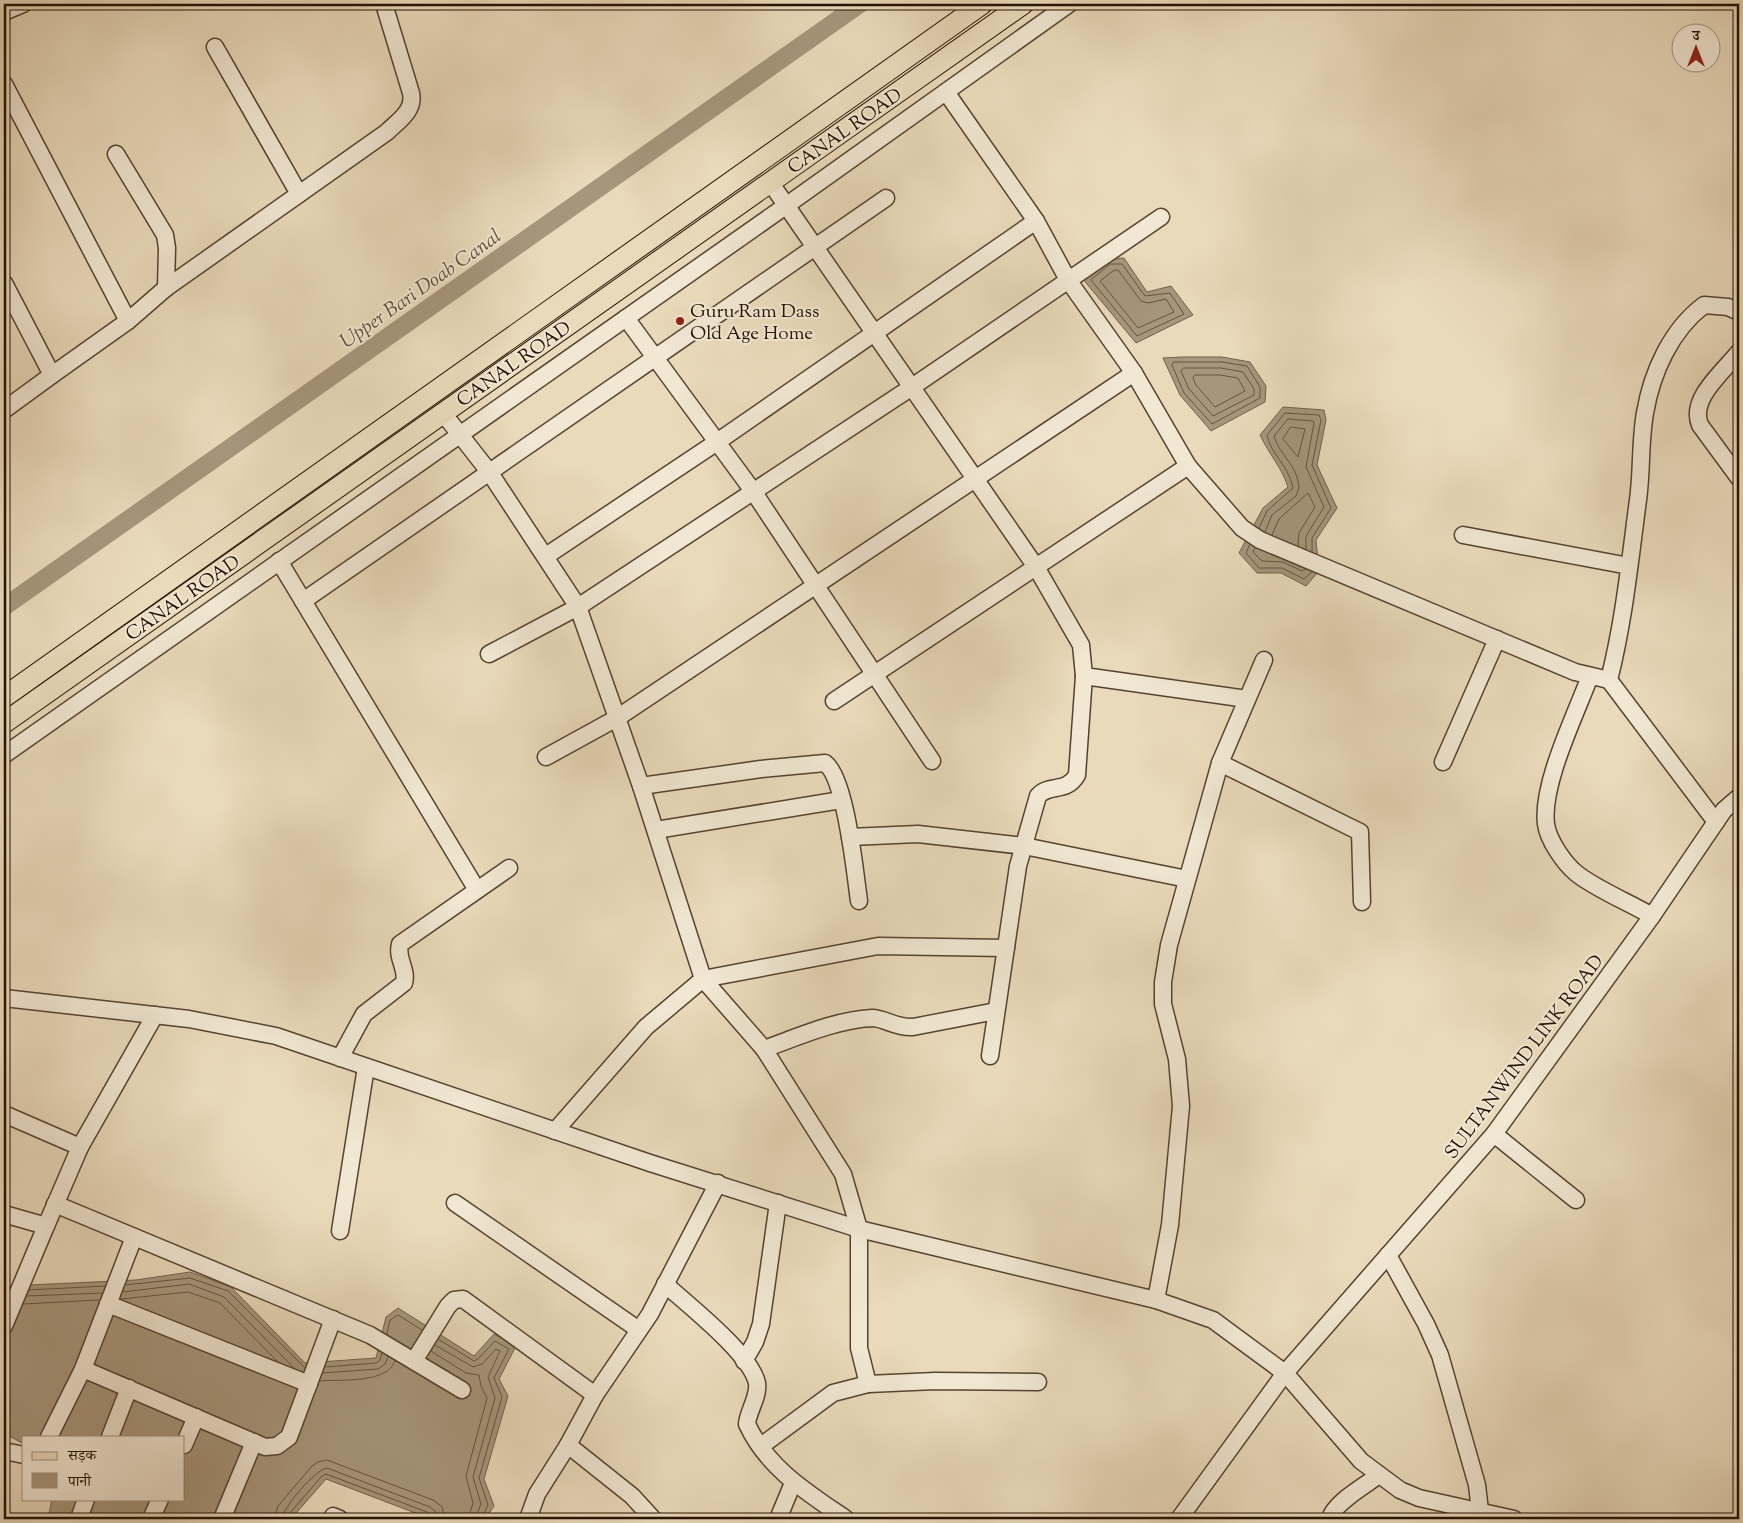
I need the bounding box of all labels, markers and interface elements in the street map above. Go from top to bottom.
north arrow [1670,22,1720,72]
text: उ [1691,27,1700,47]
street label: CANAL ROAD [783,82,908,182]
water label: Upper Bari Doab Canal [335,223,508,357]
place label: Guru Ram Dass Old Age Home [690,299,820,348]
street label: CANAL ROAD [452,315,577,415]
marker: Guru Ram Dass Old Age Home [674,315,686,327]
street label: CANAL ROAD [121,549,246,649]
street label: SULTANWIND LINK ROAD [1439,950,1611,1165]
legend [22,1436,185,1500]
text: सड़क [67,1446,97,1467]
text: पानी [67,1472,92,1493]

